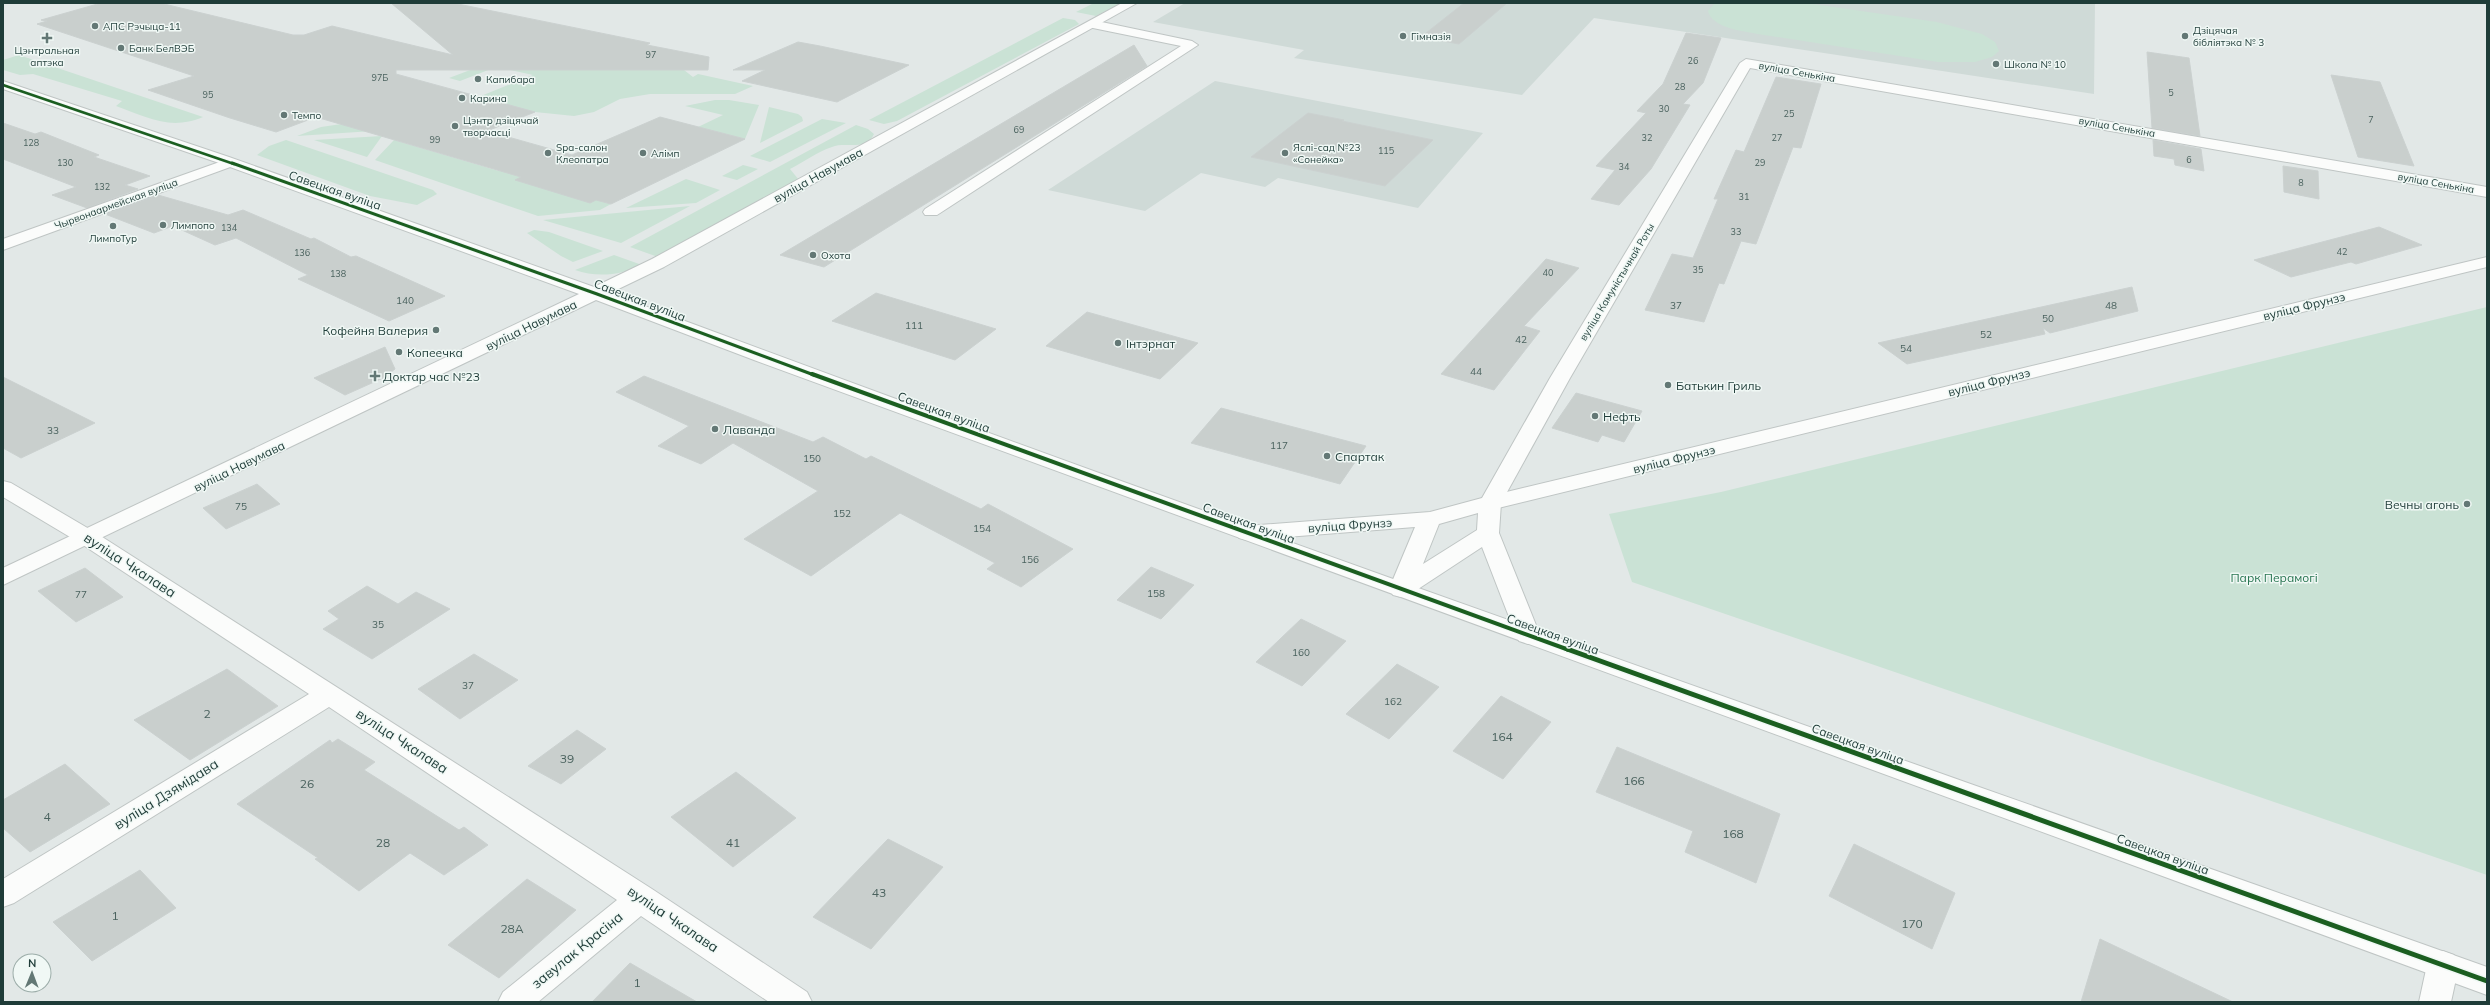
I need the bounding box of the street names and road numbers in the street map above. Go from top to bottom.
street label: вуліца Сенькіна [1758,59,1836,85]
street label: вуліца Сенькіна [2078,114,2156,140]
street label: вуліца Навумава [771,144,865,206]
street label: Савецкая вуліца [287,167,383,213]
street label: вуліца Сенькіна [2397,170,2475,196]
street label: Чырвонаармейская вуліца [53,176,179,232]
street label: вуліца Камуністычнай Роты [1577,221,1657,343]
street label: Савецкая вуліца [592,276,688,324]
street label: вуліца Фрунзэ [2261,289,2347,323]
street label: вуліца Навумава [483,296,579,354]
street label: вуліца Фрунзэ [1946,365,2032,399]
street label: Савецкая вуліца [896,388,992,436]
street label: вуліца Навумава [191,437,287,495]
street label: вуліца Фрунзэ [1631,442,1717,476]
street label: Савецкая вуліца [1201,499,1297,547]
street label: вуліца Фрунзэ [1307,515,1393,535]
street label: вуліца Чкалава [81,529,179,601]
street label: Савецкая вуліца [1505,610,1601,658]
street label: вуліца Чкалава [353,705,451,777]
street label: Савецкая вуліца [1810,720,1906,768]
street label: вуліца Дзямідава [110,755,222,833]
street label: Савецкая вуліца [2115,830,2211,878]
street label: вуліца Чкалава [624,882,722,956]
street label: завулак Красіна [528,908,626,992]

